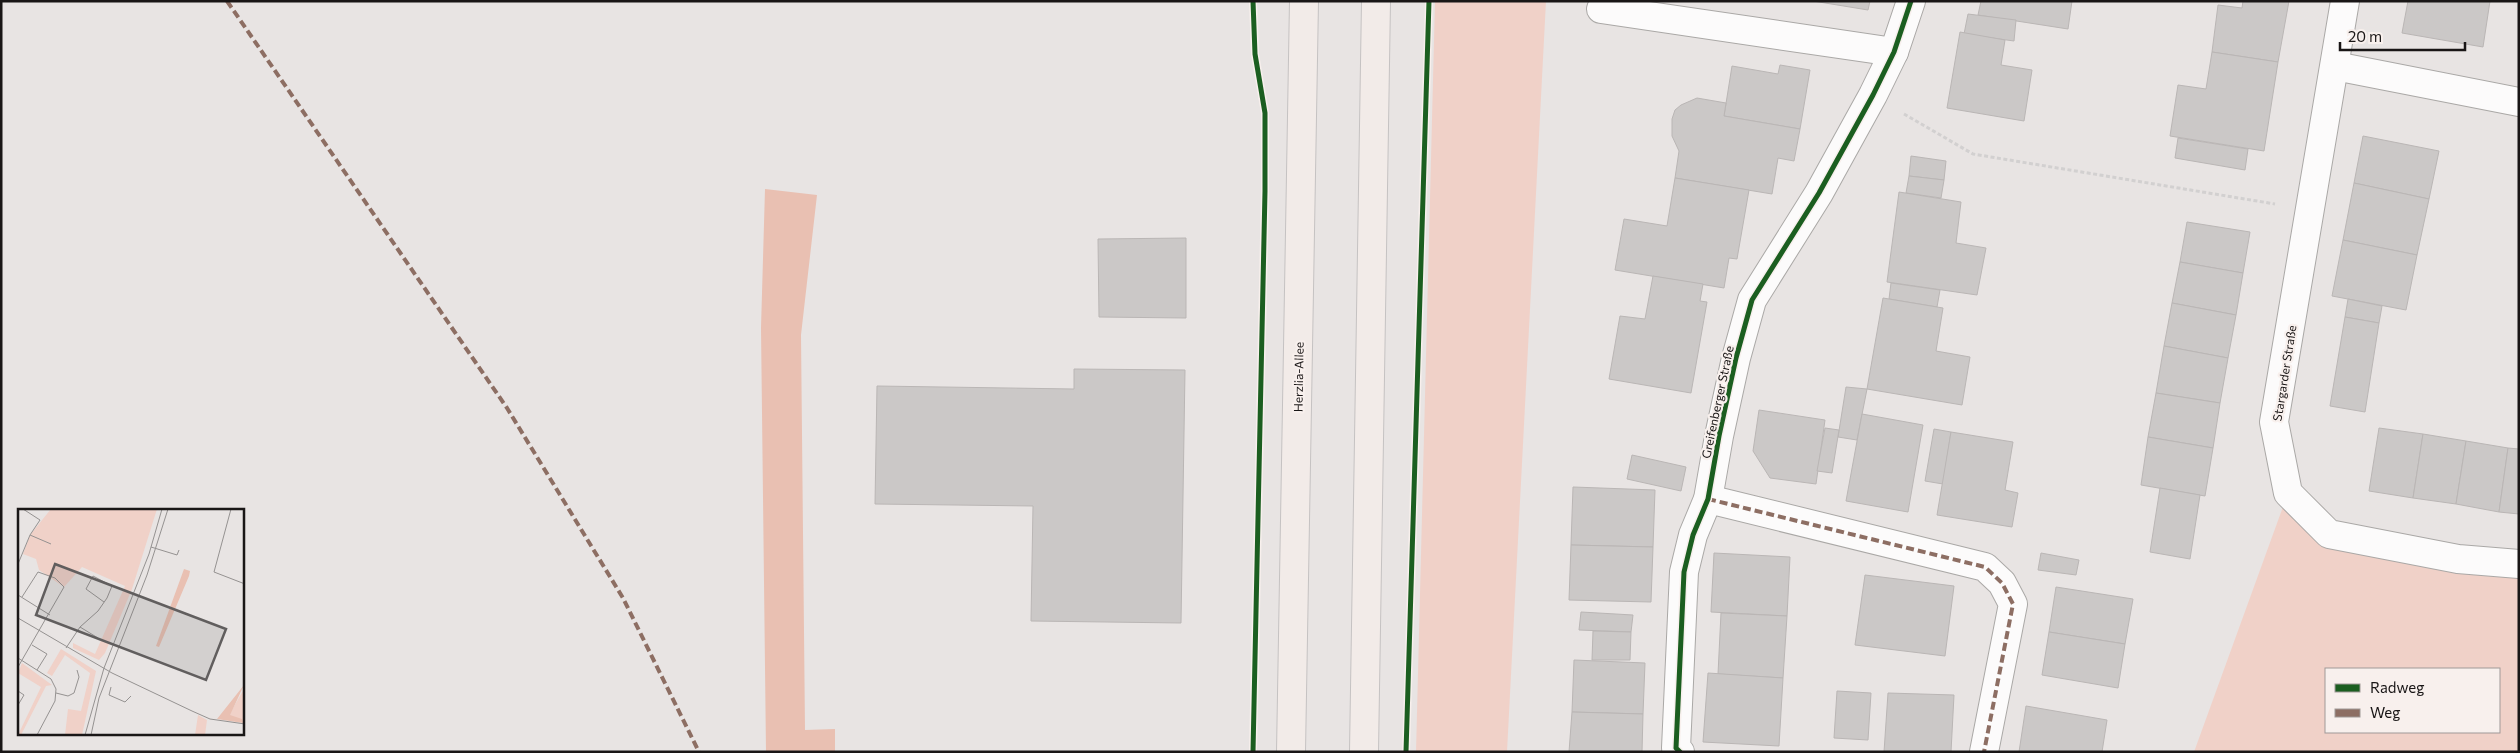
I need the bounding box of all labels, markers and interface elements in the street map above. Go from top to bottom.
scale bar [2340,20,2465,52]
text: 20 m [2348,27,2382,45]
street label: Stargarder Straße [2270,324,2298,422]
street label: Herzlia-Allee [1290,342,1306,412]
street label: Greifenberger Straße [1698,344,1736,460]
inset map [18,509,244,736]
legend [2325,668,2500,733]
text: Radweg [2370,678,2424,696]
text: Weg [2370,703,2400,721]

